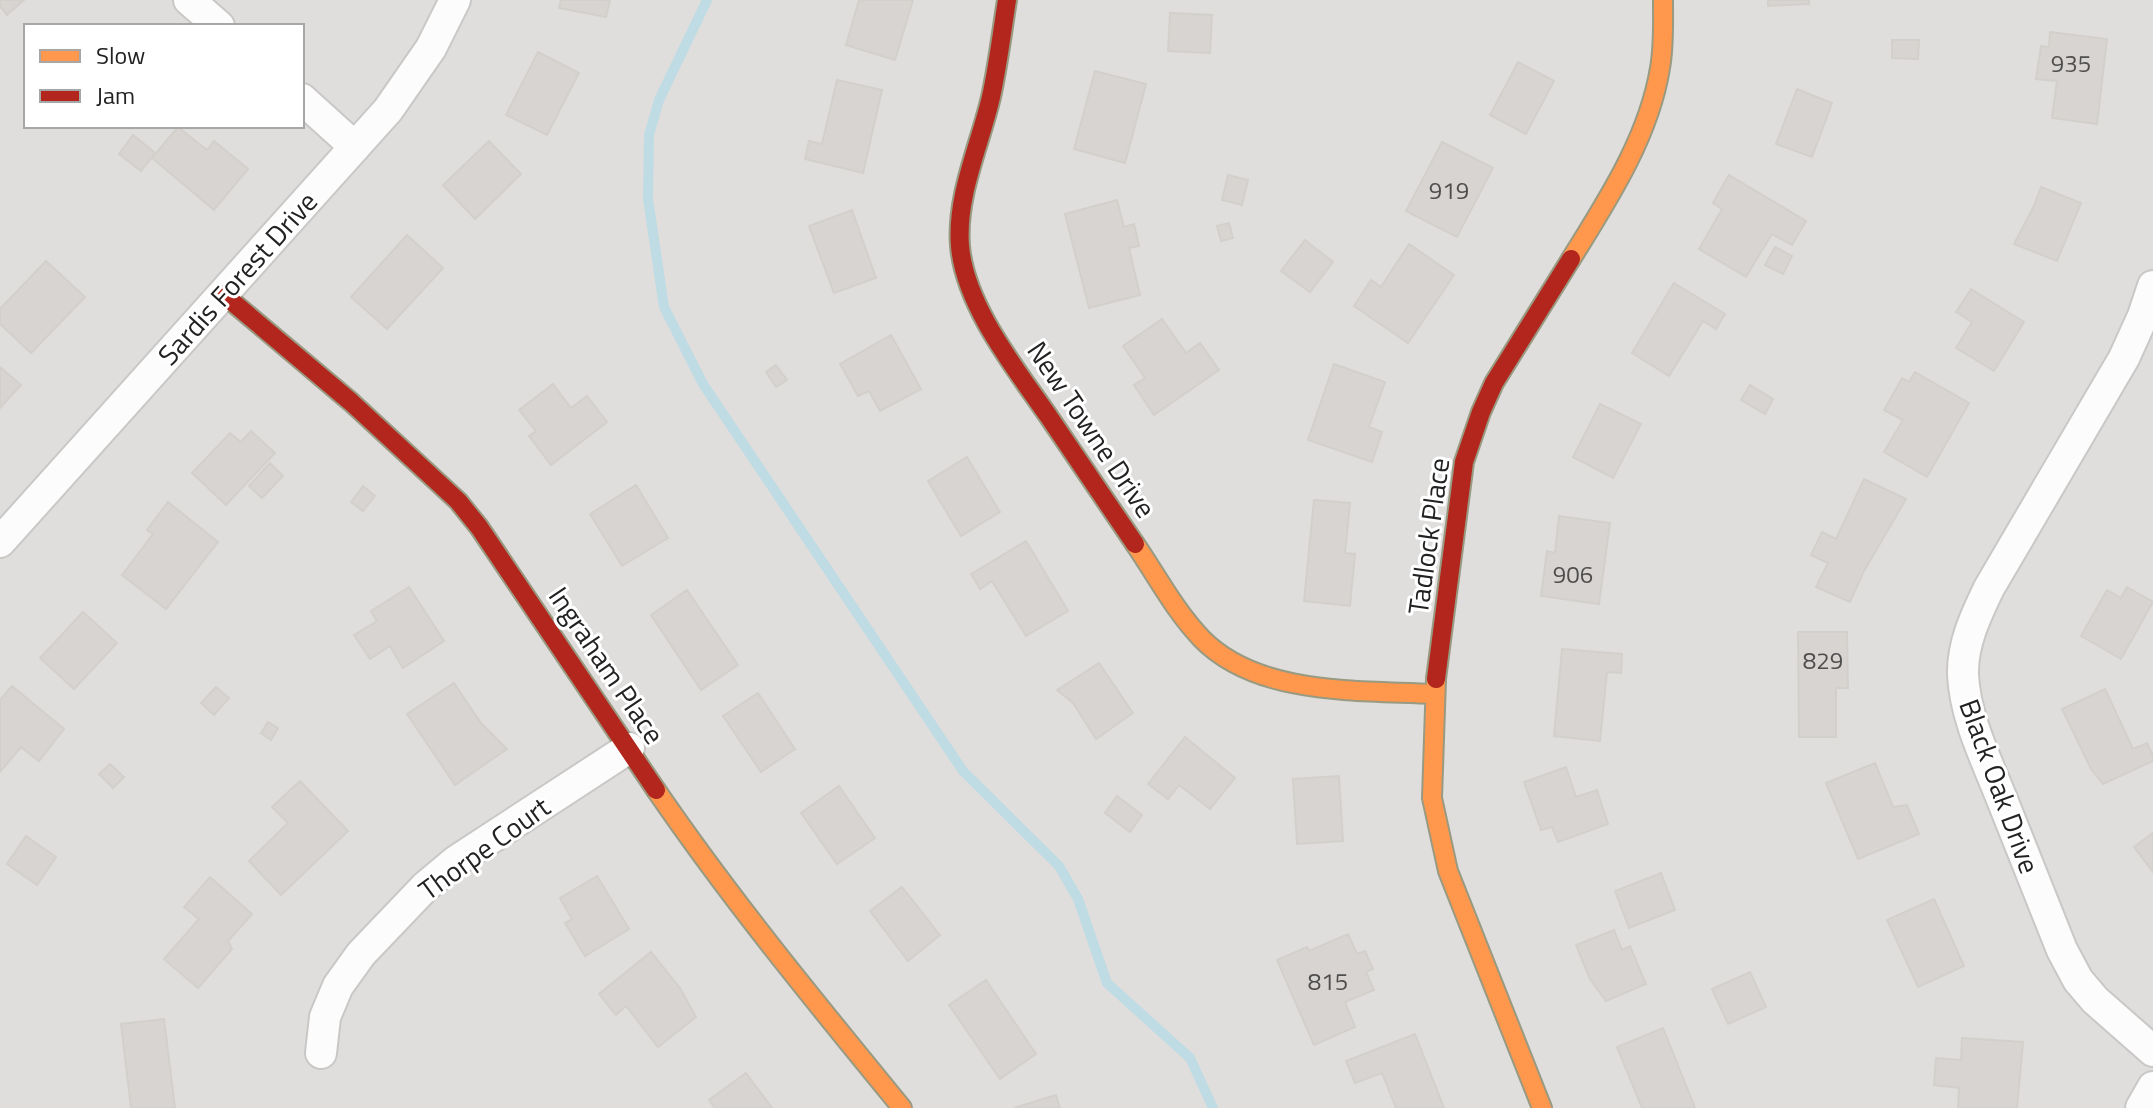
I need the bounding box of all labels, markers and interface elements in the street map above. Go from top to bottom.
legend [24,24,304,128]
text: Slow [96,37,145,73]
house number: 935 [2051,45,2091,81]
text: Jam [96,77,135,113]
house number: 919 [1429,172,1469,208]
street label: Sardis Forest Drive [147,181,327,375]
street label: New Towne Drive [1017,332,1167,526]
street label: Tadlock Place [1396,455,1460,617]
house number: 906 [1553,556,1593,592]
street label: Ingraham Place [538,578,676,752]
house number: 829 [1803,642,1843,678]
street label: Black Oak Drive [1949,693,2051,879]
street label: Thorpe Court [409,785,559,910]
house number: 815 [1308,963,1348,999]

